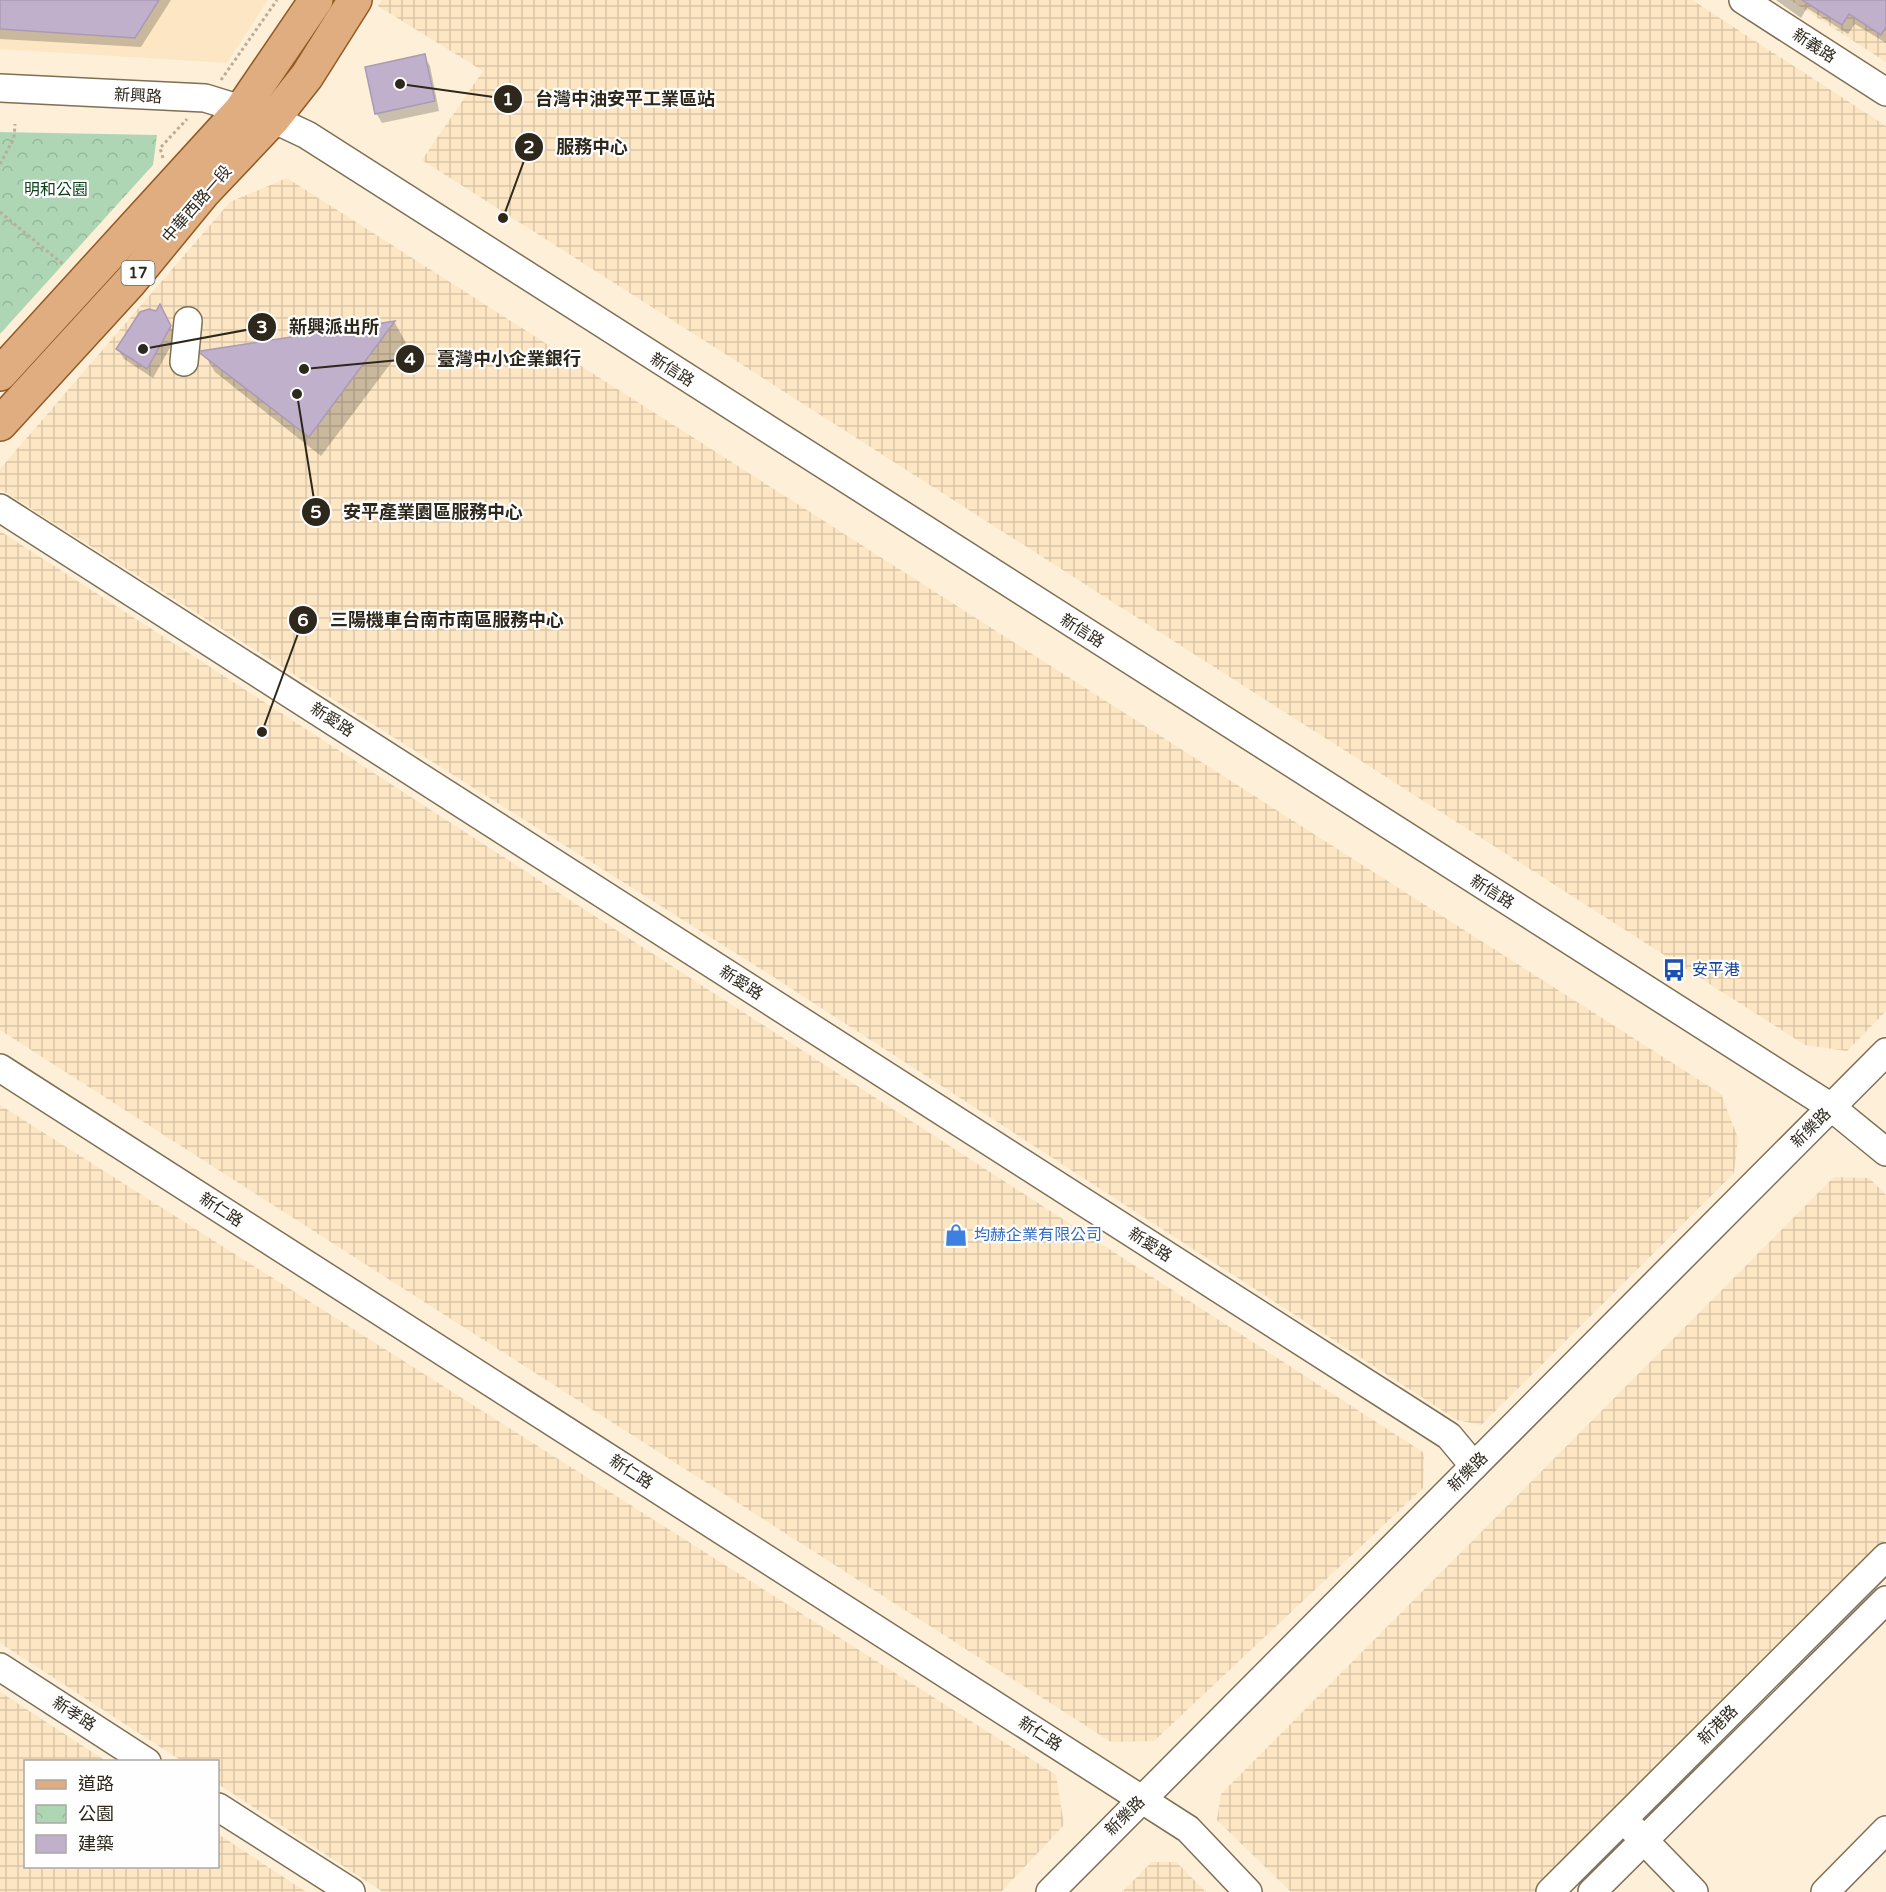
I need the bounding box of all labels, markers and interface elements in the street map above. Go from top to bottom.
street label: 新義路 [1788,25,1840,67]
callout: 台灣中油安平工業區站 [493,81,727,117]
street label: 新興路 [114,85,162,107]
text: 1 [502,88,514,110]
text: 台灣中油安平工業區站 [535,88,715,110]
callout: 服務中心 [514,129,640,165]
text: 2 [523,136,535,158]
text: 服務中心 [556,136,628,158]
street label: 中華西路一段 [158,161,236,247]
park label: 明和公園 [24,180,88,200]
road number: 17 [122,261,154,285]
callout: 新興派出所 [247,309,391,345]
text: 3 [256,316,268,338]
text: 新興派出所 [289,316,379,338]
callout: 臺灣中小企業銀行 [395,341,593,377]
text: 4 [404,348,416,370]
text: 臺灣中小企業銀行 [437,348,581,370]
street label: 新信路 [646,349,698,391]
callout: 安平產業園區服務中心 [301,494,535,530]
text: 5 [310,501,322,523]
text: 安平產業園區服務中心 [343,501,523,523]
callout: 三陽機車台南市南區服務中心 [288,602,576,638]
text: 6 [297,609,309,631]
text: 三陽機車台南市南區服務中心 [330,609,564,631]
street label: 新信路 [1056,610,1108,652]
street label: 新愛路 [306,699,358,741]
street label: 新信路 [1466,871,1518,913]
bus stop icon: 安平港 [1661,957,1687,983]
place label: 安平港 [1692,960,1740,980]
street label: 新愛路 [715,962,767,1004]
street label: 新樂路 [1787,1104,1835,1152]
street label: 新仁路 [195,1189,247,1231]
shop icon: 均赫企業有限公司 [943,1222,969,1248]
street label: 新愛路 [1124,1224,1176,1266]
place label: 均赫企業有限公司 [974,1225,1102,1245]
street label: 新樂路 [1444,1448,1492,1496]
street label: 新仁路 [605,1451,657,1493]
street label: 新孝路 [48,1693,100,1735]
street label: 新港路 [1694,1701,1742,1749]
street label: 新仁路 [1014,1713,1066,1755]
legend [24,1760,219,1868]
text: 道路 [78,1773,114,1795]
street label: 新樂路 [1101,1792,1149,1840]
text: 公園 [78,1803,114,1825]
text: 建築 [78,1833,114,1855]

